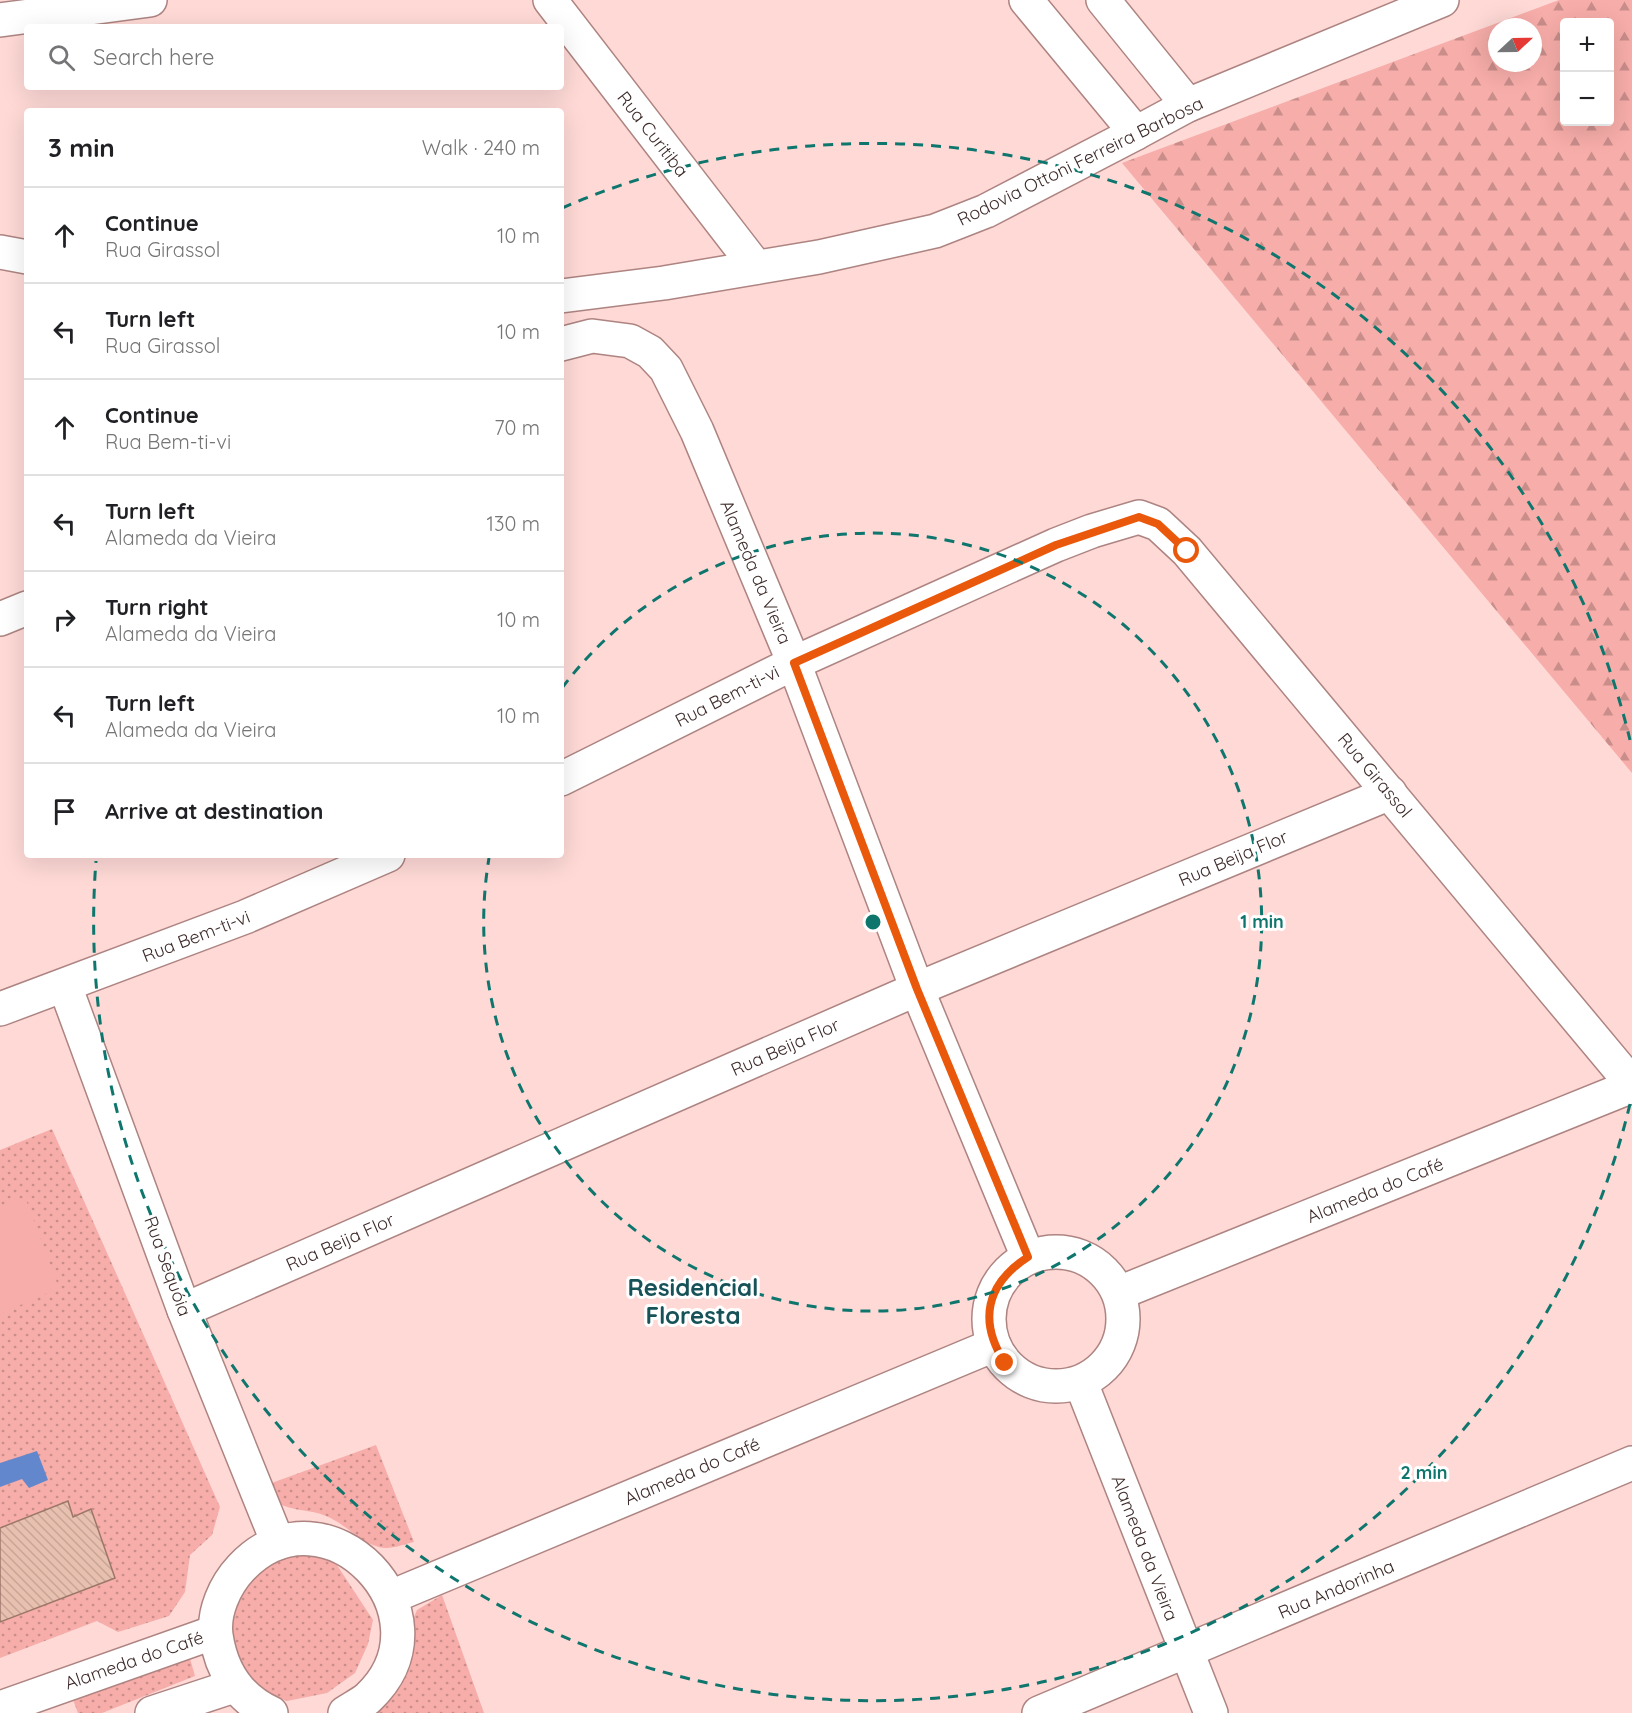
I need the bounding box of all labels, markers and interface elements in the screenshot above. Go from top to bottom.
north arrow [1488,18,1542,72]
map controls [1560,18,1614,126]
button: + [1560,18,1614,72]
search box [24,24,564,90]
icon: search [45,41,78,74]
text: Search here [93,43,214,71]
button: − [1560,72,1614,126]
street label: Rua Curitiba [612,87,694,181]
street label: Rodovia Ottoni Ferreira Barbosa [953,91,1207,231]
text: 3 min [48,131,115,164]
text: Walk · 240 m [422,135,540,160]
text: Continue [105,209,199,237]
icon: ahead [48,219,81,252]
text: 10 m [497,223,540,248]
text: Rua Girassol [105,237,220,262]
text: Turn left [105,305,195,333]
icon: left [48,315,81,348]
text: 10 m [497,319,540,344]
text: Rua Girassol [105,333,220,358]
text: Continue [105,401,199,429]
icon: ahead [48,411,81,444]
text: 70 m [494,415,540,440]
text: Rua Bem-ti-vi [105,429,231,454]
text: Turn left [105,497,195,525]
street label: Alameda da Vieira [715,497,797,647]
icon: left [48,507,81,540]
text: 130 m [487,511,540,536]
text: Alameda da Vieira [105,525,276,550]
route start [1173,537,1199,563]
text: Turn right [105,593,209,621]
icon: right [48,603,81,636]
text: 10 m [497,607,540,632]
text: Alameda da Vieira [105,621,276,646]
street label: Rua Bem-ti-vi [671,660,783,732]
text: Turn left [105,689,195,717]
icon: left [48,699,81,732]
text: 10 m [497,703,540,728]
text: Alameda da Vieira [105,717,276,742]
street label: Rua Girassol [1333,728,1417,822]
icon: arrive [48,795,81,828]
text: Arrive at destination [105,797,323,825]
street label: Rua Beija Flor [1175,825,1291,891]
street label: Rua Bem-ti-vi [139,905,253,967]
text: 1 min [1240,910,1284,933]
centre of rings [863,912,883,932]
street label: Rua Beija Flor [727,1013,843,1081]
street label: Alameda do Café [1303,1152,1447,1228]
street label: Rua Beija Flor [282,1208,398,1276]
street label: Rua Sequóia [139,1213,197,1319]
district label: Residencial Floresta [628,1272,759,1330]
route end [991,1349,1017,1375]
street label: Alameda do Café [621,1432,763,1510]
text: 2 min [1401,1461,1447,1484]
street label: Alameda da Vieira [1107,1472,1183,1624]
street label: Rua Andorinha [1274,1554,1398,1624]
street label: Alameda do Café [62,1625,206,1695]

